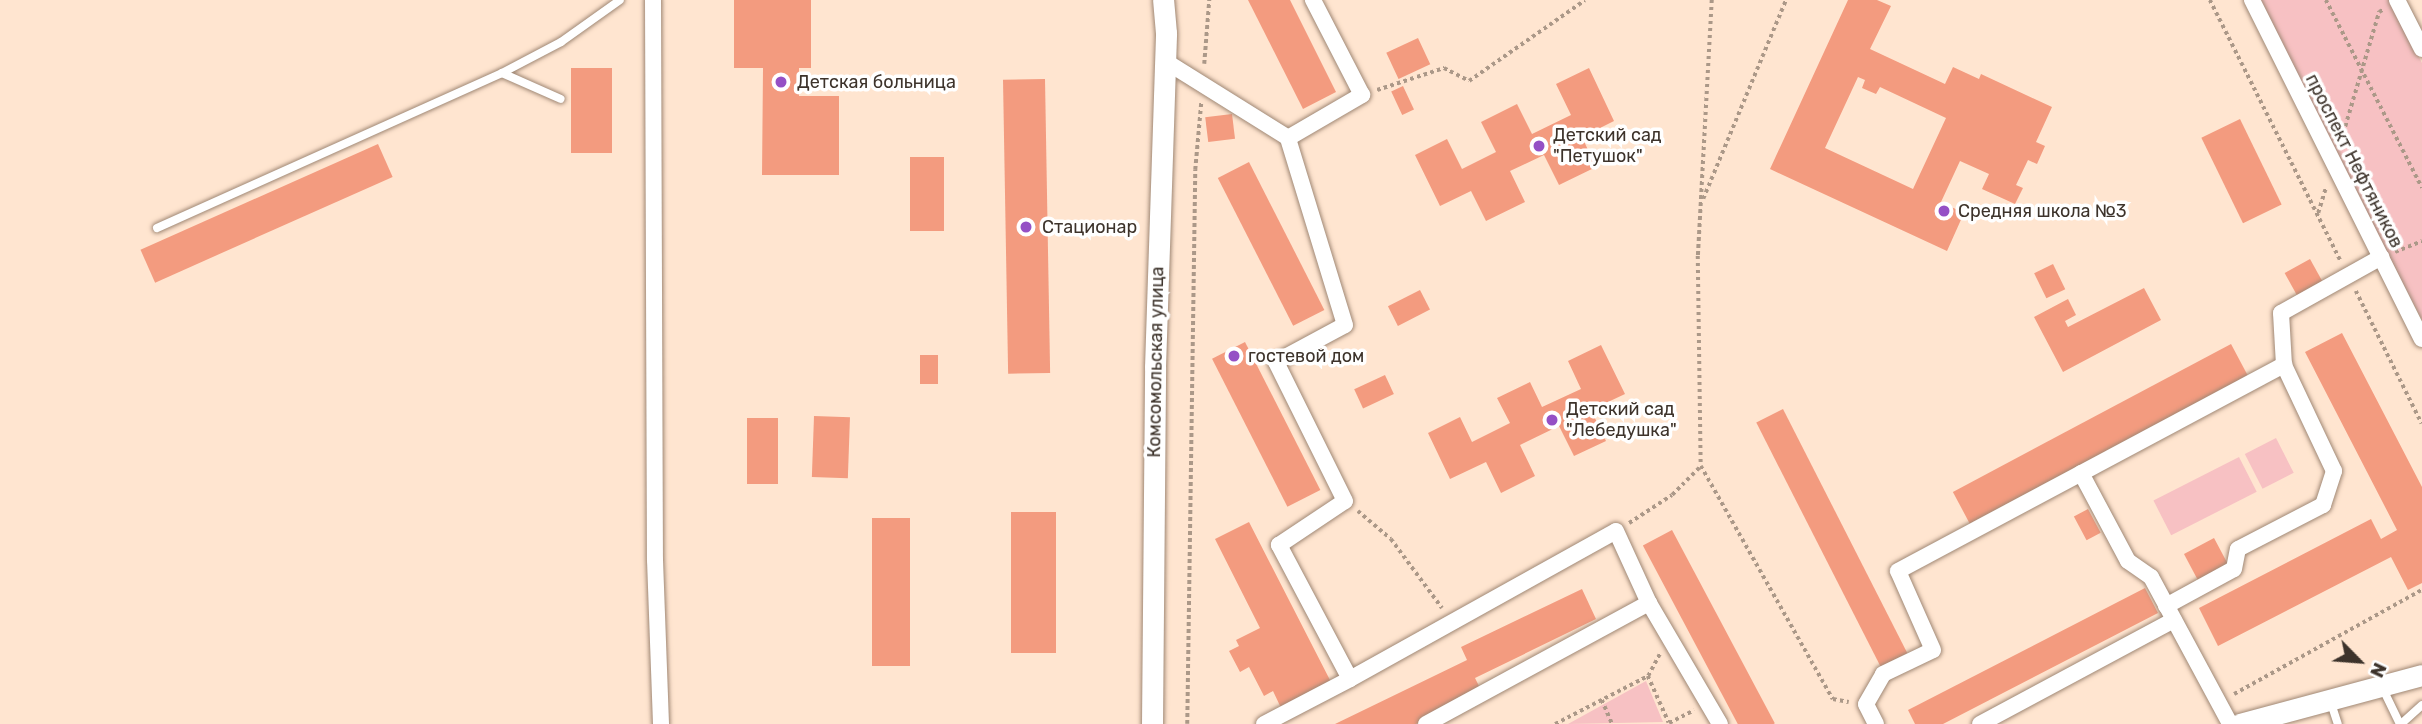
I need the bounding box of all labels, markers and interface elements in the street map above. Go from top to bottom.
place label: Детская больница [797,71,956,93]
street label: проспект Нефтяников [2301,71,2407,251]
marker: Детская больница [771,72,791,92]
place label: Детский сад "Петушок" [1553,125,1662,168]
marker: Детский сад "Петушок" [1531,138,1547,154]
place label: Средняя школа №3 [1958,200,2127,222]
marker: Средняя школа №3 [1936,203,1952,219]
place label: Стационар [1042,216,1137,238]
marker: Стационар [1016,217,1036,237]
street label: Комсомольская улица [1144,266,1168,458]
place label: гостевой дом [1248,345,1364,367]
marker: гостевой дом [1226,348,1242,364]
place label: Детский сад "Лебедушка" [1566,399,1677,442]
marker: Детский сад "Лебедушка" [1544,412,1560,428]
north arrow [2324,626,2394,696]
text: N [2365,659,2392,681]

